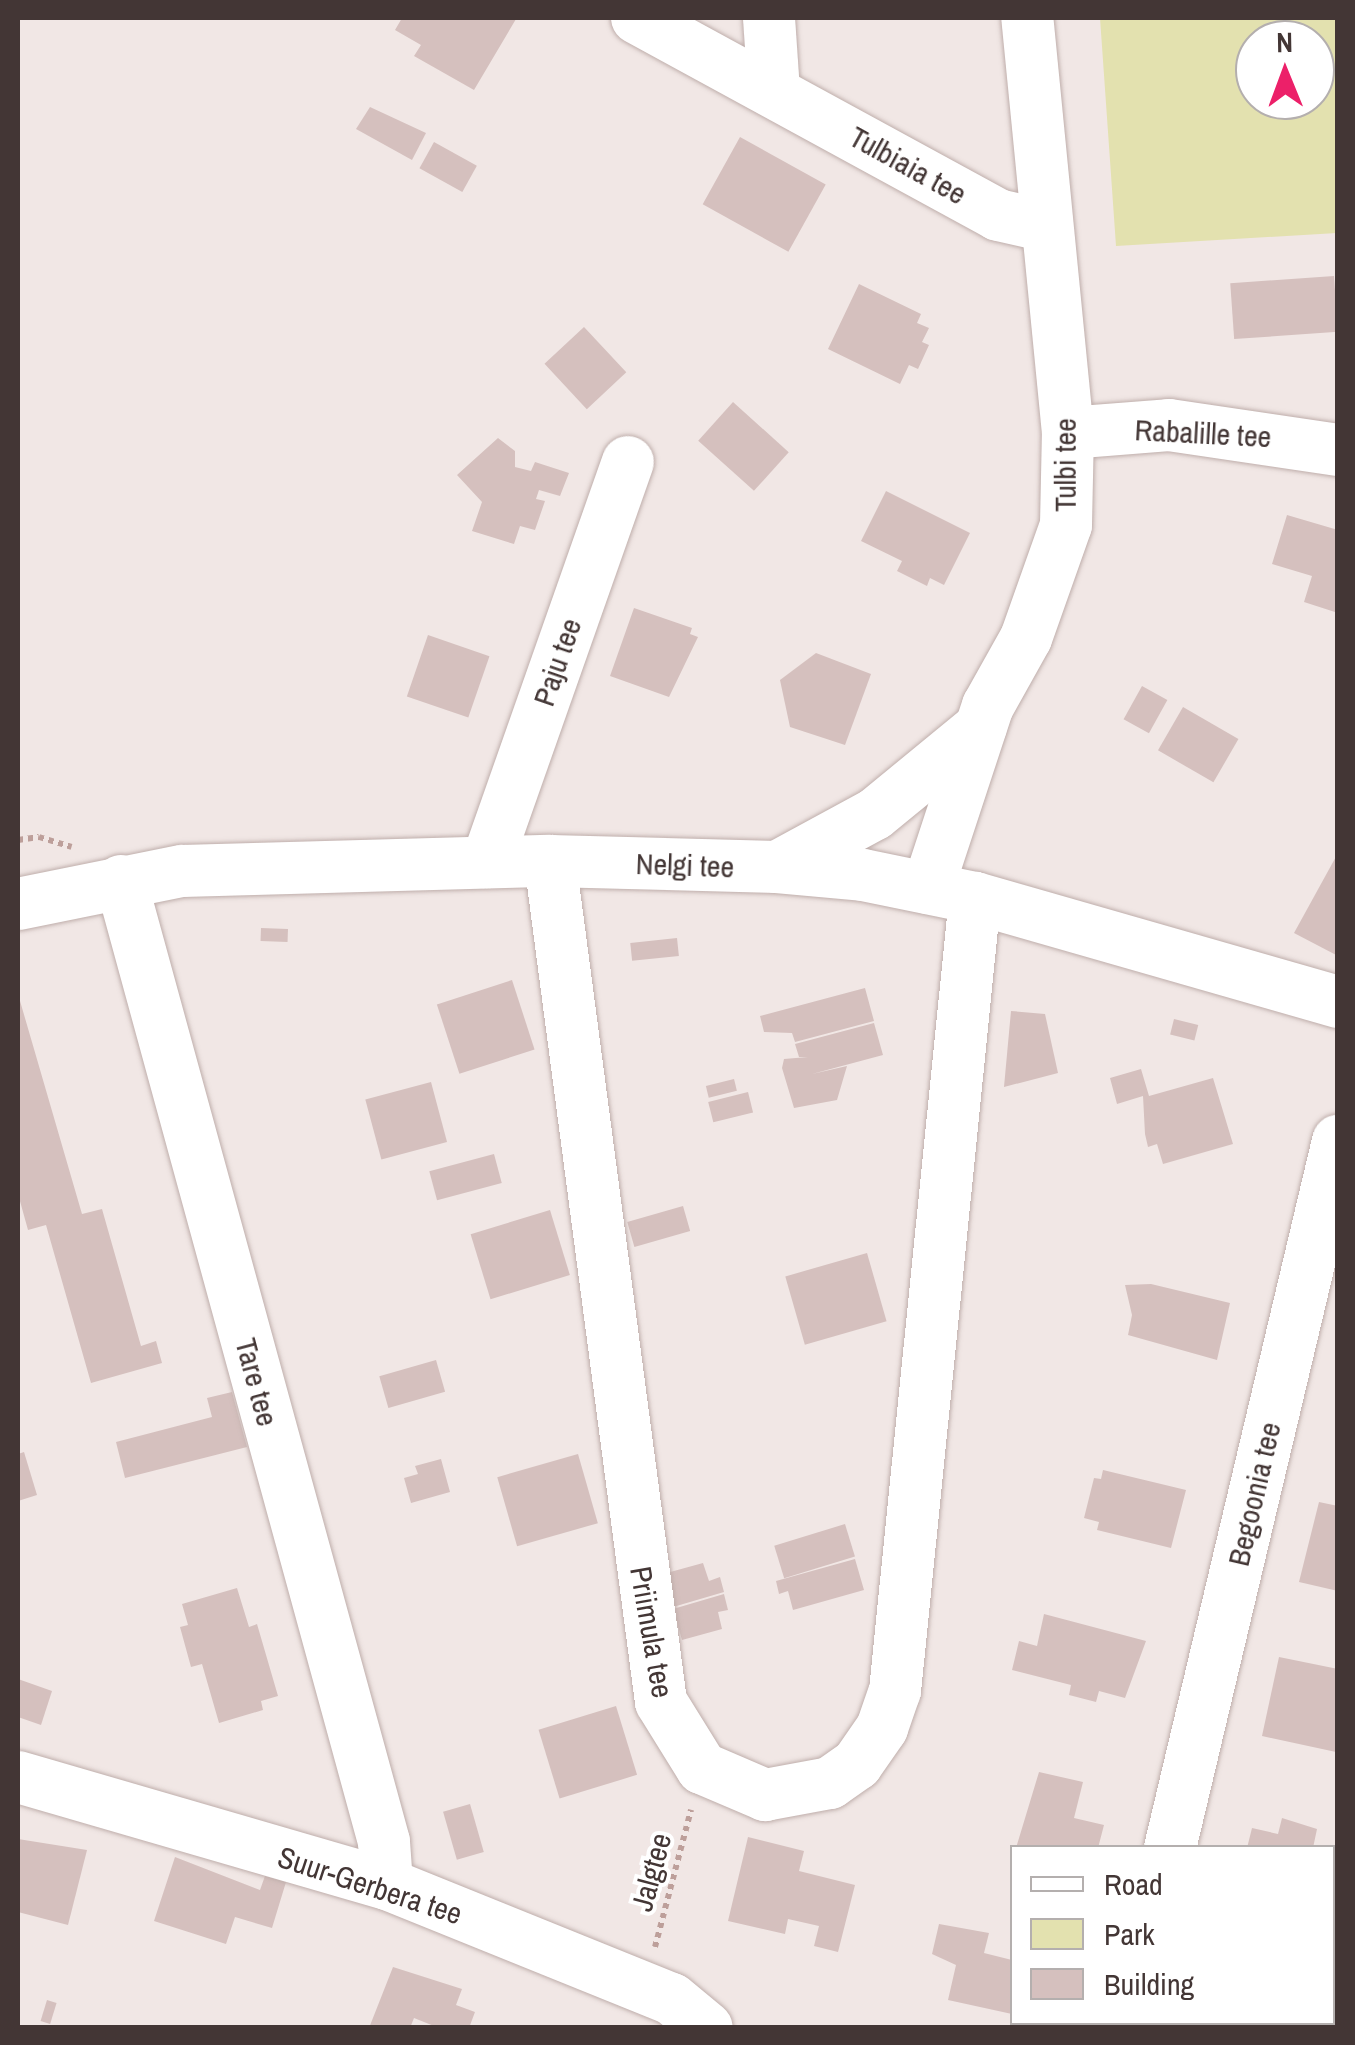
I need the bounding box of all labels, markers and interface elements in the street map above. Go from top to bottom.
north arrow [1235,20,1335,120]
text: N [1276,23,1293,61]
street label: Tulbiaia tee [843,118,973,212]
street label: Rabalille tee [1134,411,1272,455]
street label: Tulbi tee [1047,418,1083,512]
street label: Paju tee [525,613,589,711]
street label: Nelgi tee [635,845,735,885]
street label: Tare tee [228,1334,286,1430]
street label: Begoonia tee [1220,1419,1288,1569]
street label: Priimula tee [623,1564,681,1700]
street label: Jalgtee [623,1829,679,1915]
street label: Suur-Gerbera tee [273,1838,467,1932]
legend [1010,1845,1335,2025]
text: Road [1104,1864,1163,1904]
text: Park [1104,1914,1155,1954]
text: Building [1104,1964,1194,2004]

